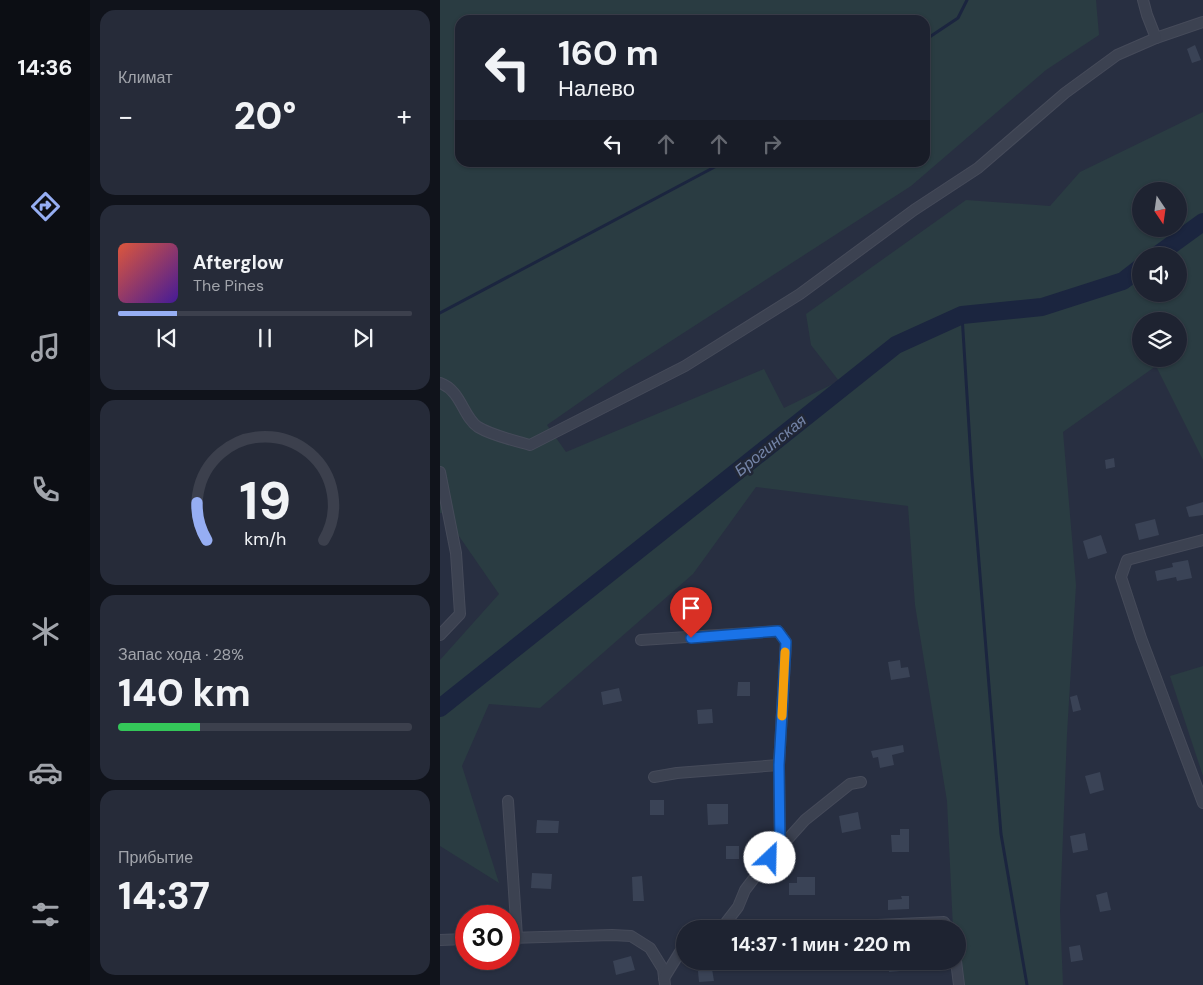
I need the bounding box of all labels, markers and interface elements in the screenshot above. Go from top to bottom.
text: 160 m [558,30,659,76]
icon: left [475,35,540,100]
text: 14:36 [17,53,73,82]
text: Климат [118,67,172,88]
text: Налево [558,74,635,103]
text: 20° [234,91,296,141]
text: − [118,98,133,135]
text: + [397,98,412,135]
icon: left [599,130,627,158]
icon: ahead [652,130,680,158]
icon: ahead [705,130,733,158]
icon: right [758,130,786,158]
north arrow [1132,182,1188,238]
map controls [1132,182,1187,367]
icon: directions [28,189,63,224]
button: sound [1132,247,1187,302]
text: Afterglow [193,250,284,275]
text: The Pines [193,275,264,296]
button: layers [1132,312,1187,367]
icon: previous [153,324,181,352]
icon: pause [251,324,279,352]
icon: next [349,324,377,352]
icon: music [28,330,63,365]
water label: Брогинская [730,410,811,481]
text: 19 [239,467,291,535]
icon: phone [28,472,63,507]
text: km/h [244,527,286,551]
pin [670,587,712,638]
icon: arrive [677,594,705,622]
icon: climate [28,614,63,649]
text: Запас хода · 28% [118,644,244,665]
text: 140 km [118,668,251,718]
icon: car [28,755,63,790]
position arrow [743,831,795,883]
text: Прибытие [118,847,193,868]
text: 14:37 [118,871,210,921]
icon: filters [28,897,63,932]
speed limit sign: 30 [455,905,520,970]
text: 14:37 · 1 мин · 220 m [731,932,911,957]

